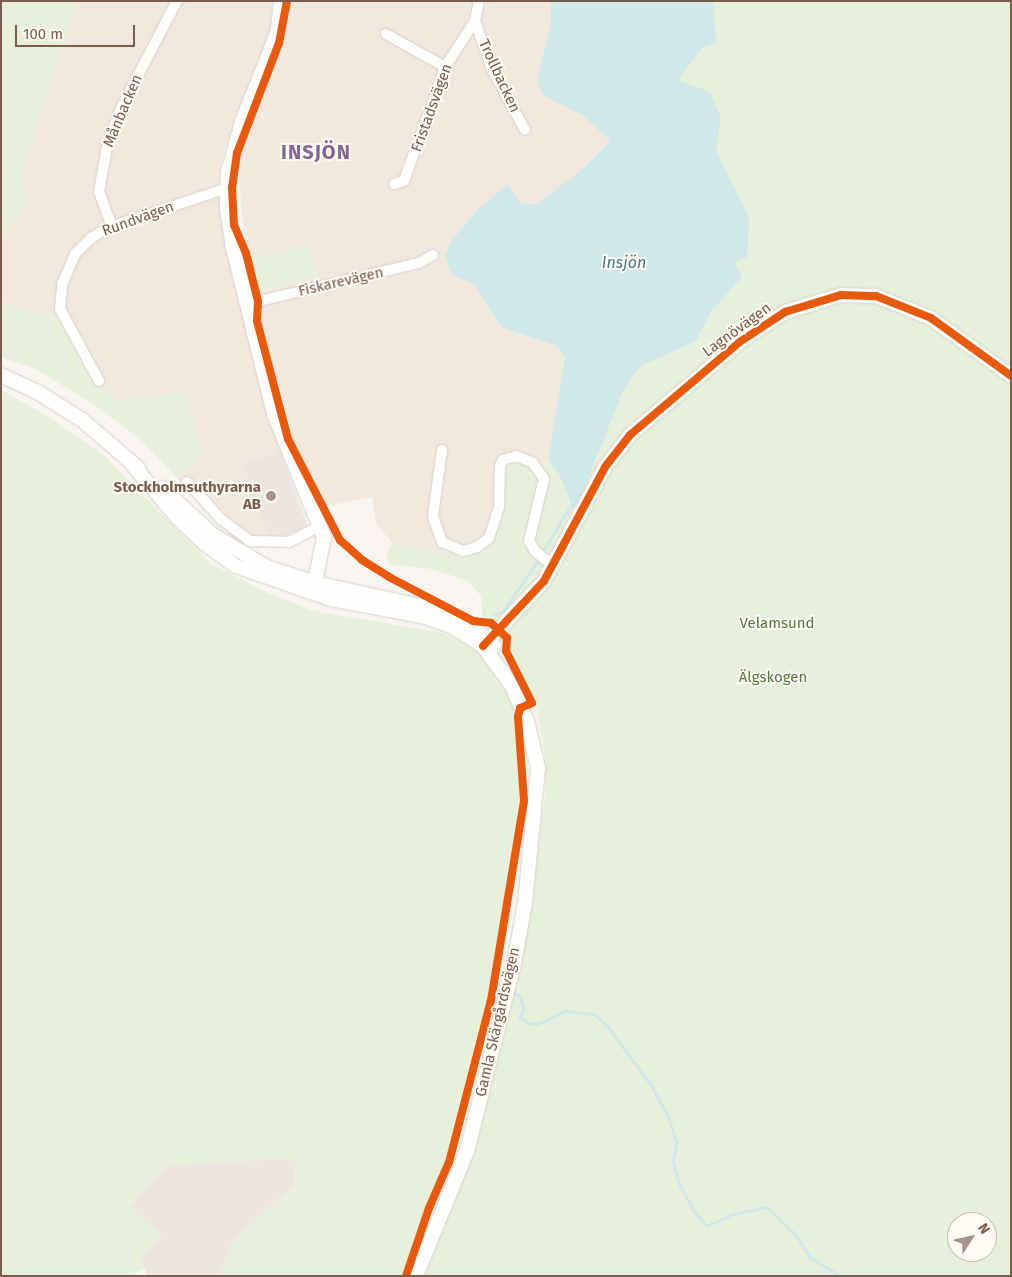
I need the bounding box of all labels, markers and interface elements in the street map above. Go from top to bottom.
scale bar [18,15,138,47]
text: 100 m [23,25,63,43]
street label: Trollbacken [474,36,524,116]
street label: Fristadsvägen [408,61,456,155]
street label: Månbacken [100,72,146,150]
district label: INSJÖN [280,140,352,164]
street label: Rundvägen [100,198,176,240]
water label: Insjön [602,253,646,273]
street label: Fiskarevägen [297,263,385,301]
street label: Lagnövägen [699,299,775,361]
place label: Stockholmsuthyrarna AB [114,478,261,513]
marker: Stockholmsuthyrarna AB [265,490,277,502]
park label: Velamsund [740,615,814,633]
park label: Älgskogen [739,669,807,687]
street label: Gamla Skärgårdsvägen [472,946,524,1098]
north arrow [947,1212,997,1262]
text: N [974,1220,994,1237]

